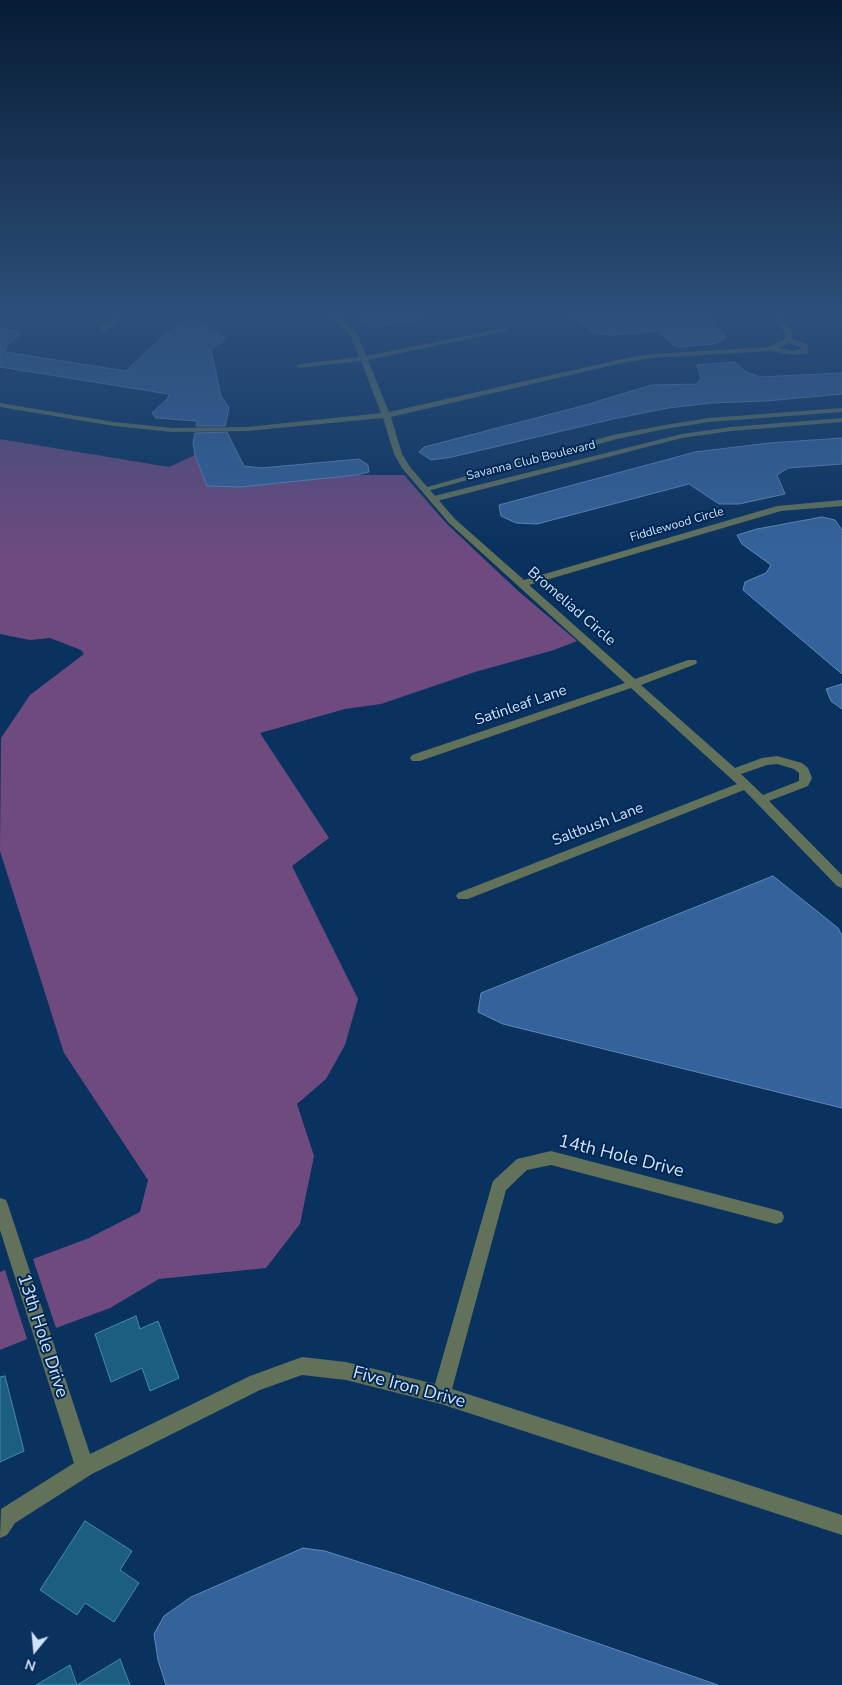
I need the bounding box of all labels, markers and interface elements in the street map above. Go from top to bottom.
street label: Savanna Club Boulevard [465,438,597,484]
street label: Fiddlewood Circle [628,505,726,545]
street label: Bromeliad Circle [523,564,619,650]
street label: Satinleaf Lane [473,682,569,730]
street label: Saltbush Lane [550,799,646,851]
street label: 14th Hole Drive [556,1131,686,1183]
street label: 13th Hole Drive [12,1272,72,1400]
street label: Five Iron Drive [350,1363,468,1413]
north arrow [10,1625,60,1675]
text: N [23,1654,38,1675]

